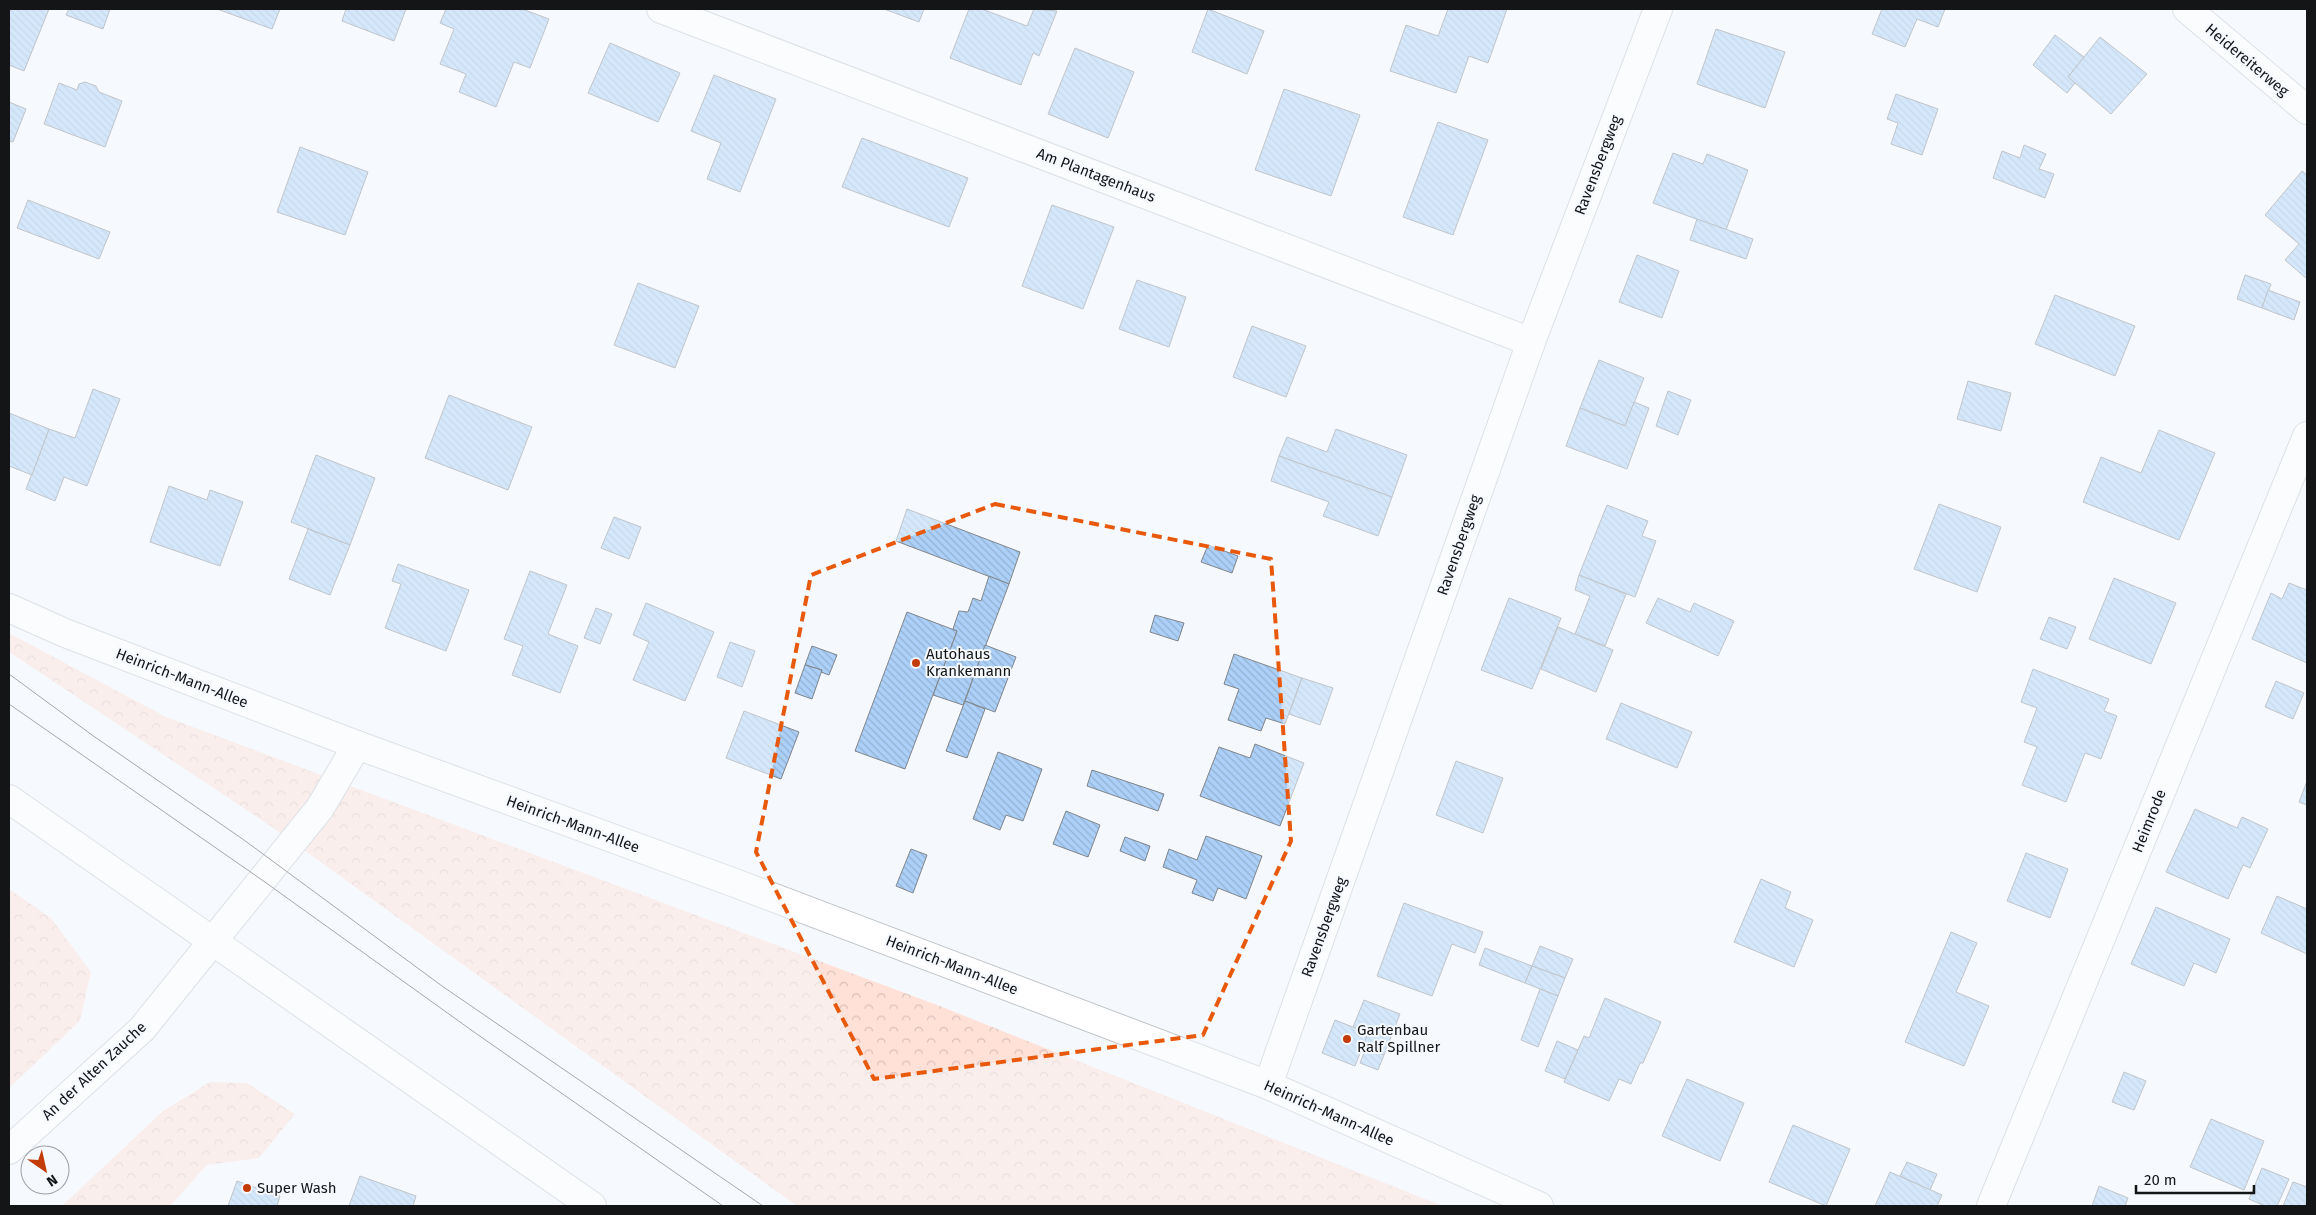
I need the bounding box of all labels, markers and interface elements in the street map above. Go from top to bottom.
street label: Heidereiterweg [2202,20,2293,100]
street label: Ravensbergweg [1571,112,1625,217]
street label: Am Plantagenhaus [1034,144,1158,206]
street label: Ravensbergweg [1433,492,1485,598]
street label: Heinrich-Mann-Allee [113,644,251,712]
place label: Autohaus Krankemann [926,645,1011,680]
marker: Autohaus Krankemann [910,657,922,669]
street label: Heimrode [2128,787,2170,855]
street label: Heinrich-Mann-Allee [504,792,642,856]
street label: Ravensbergweg [1298,874,1351,980]
street label: Heinrich-Mann-Allee [883,931,1021,999]
street label: An der Alten Zauche [38,1018,150,1124]
place label: Gartenbau Ralf Spillner [1357,1021,1440,1056]
marker: Gartenbau Ralf Spillner [1341,1033,1353,1045]
street label: Heinrich-Mann-Allee [1261,1076,1397,1150]
north arrow [20,1145,70,1195]
scale bar [2136,1162,2254,1194]
text: N [43,1171,61,1190]
text: 20 m [2144,1171,2177,1189]
place label: Super Wash [257,1179,337,1197]
marker: Super Wash [241,1182,253,1194]

